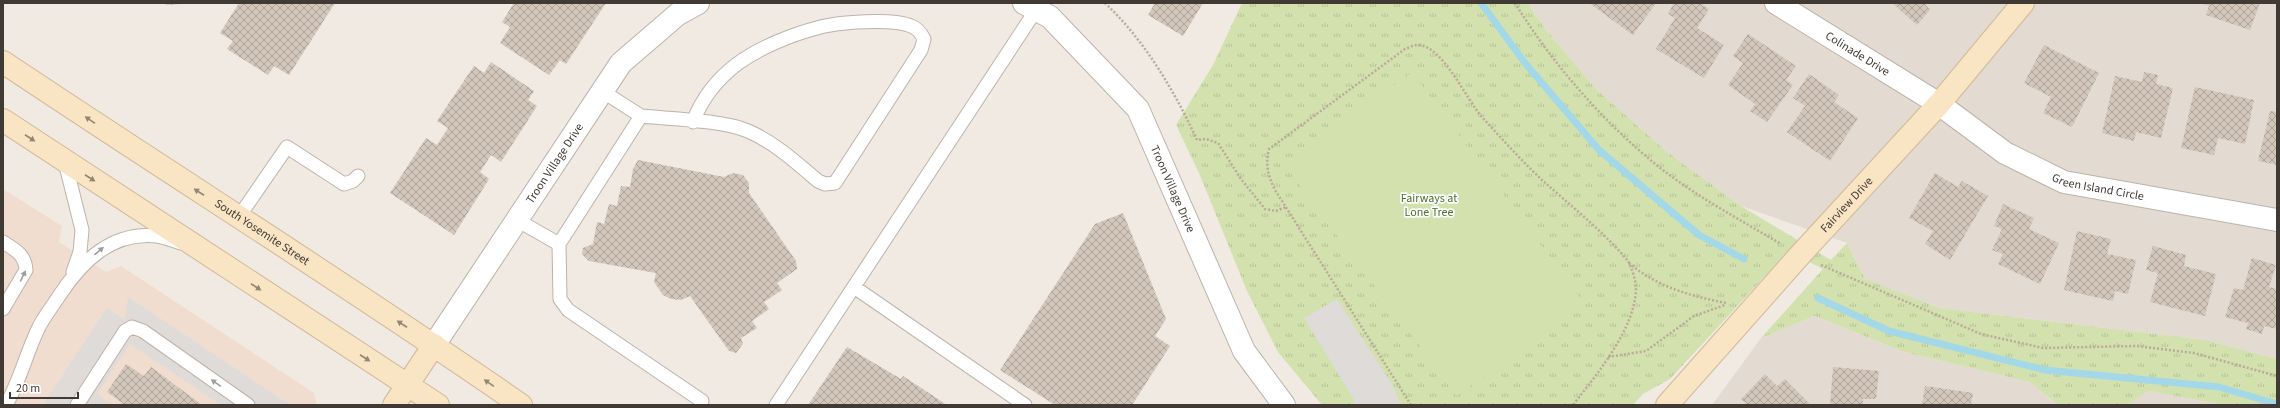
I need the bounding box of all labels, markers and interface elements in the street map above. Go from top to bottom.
street label: Colinade Drive [1822,27,1893,80]
one-way arrow [85,116,95,124]
street label: Troon Village Drive [522,120,587,207]
one-way arrow [25,134,36,142]
street label: Troon Village Drive [1146,143,1200,235]
street label: Green Island Circle [2049,169,2145,205]
street label: Fairview Drive [1816,173,1877,236]
one-way arrow [85,174,96,182]
one-way arrow [193,188,204,196]
park label: Fairways at Lone Tree [1401,190,1457,221]
street label: South Yosemite Street [211,195,313,269]
one-way arrow [93,246,104,255]
one-way arrow [20,270,26,281]
one-way arrow [251,283,261,291]
one-way arrow [396,320,407,328]
one-way arrow [359,354,371,361]
scale bar [10,374,78,400]
one-way arrow [211,379,222,387]
one-way arrow [483,379,494,387]
text: 20 m [16,380,40,397]

